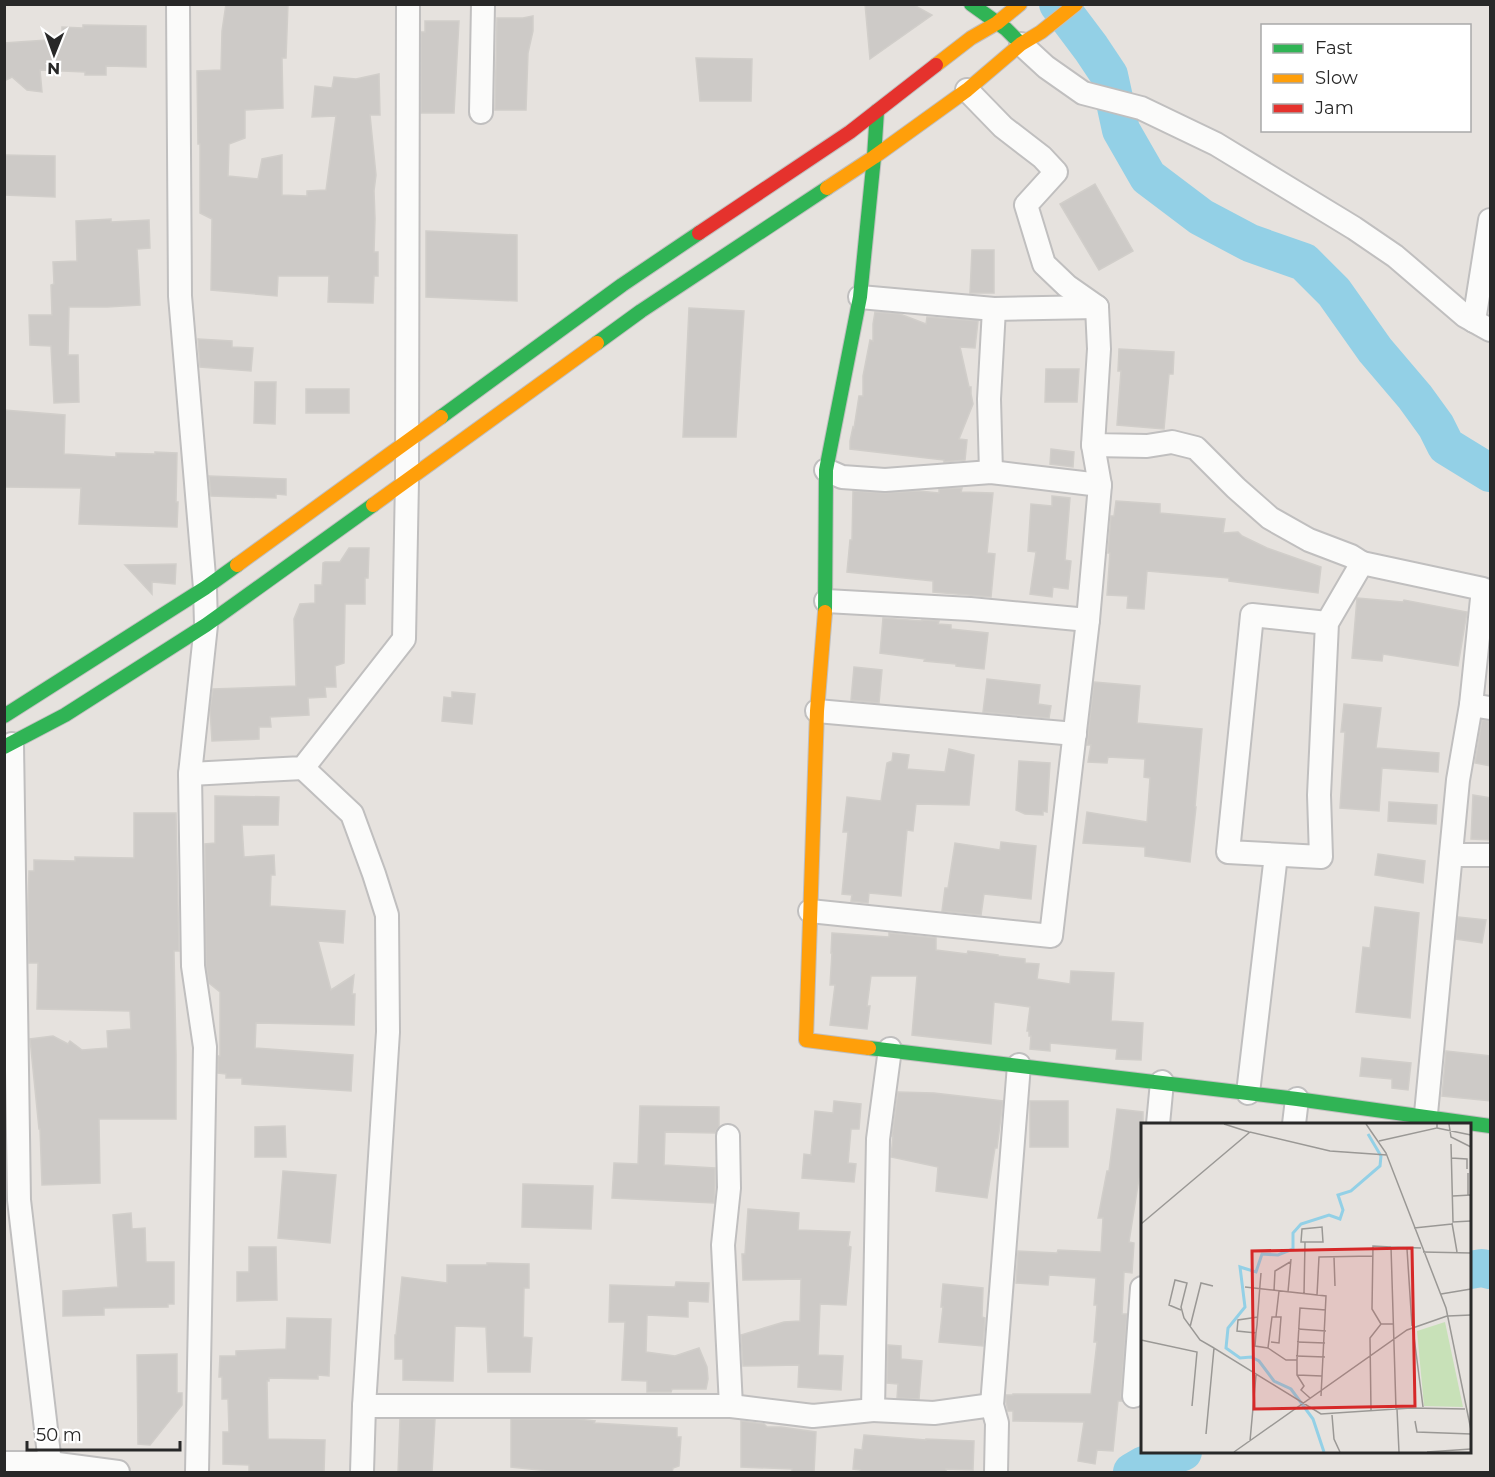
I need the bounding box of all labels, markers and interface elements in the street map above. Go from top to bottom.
north arrow [24,24,84,84]
legend [1261,24,1471,132]
text: Fast [1315,37,1353,59]
text: N [47,59,60,78]
text: Slow [1315,67,1358,89]
text: Jam [1314,97,1354,119]
inset map [1141,1123,1471,1453]
scale bar [27,1414,180,1452]
text: 50 m [36,1424,82,1446]

